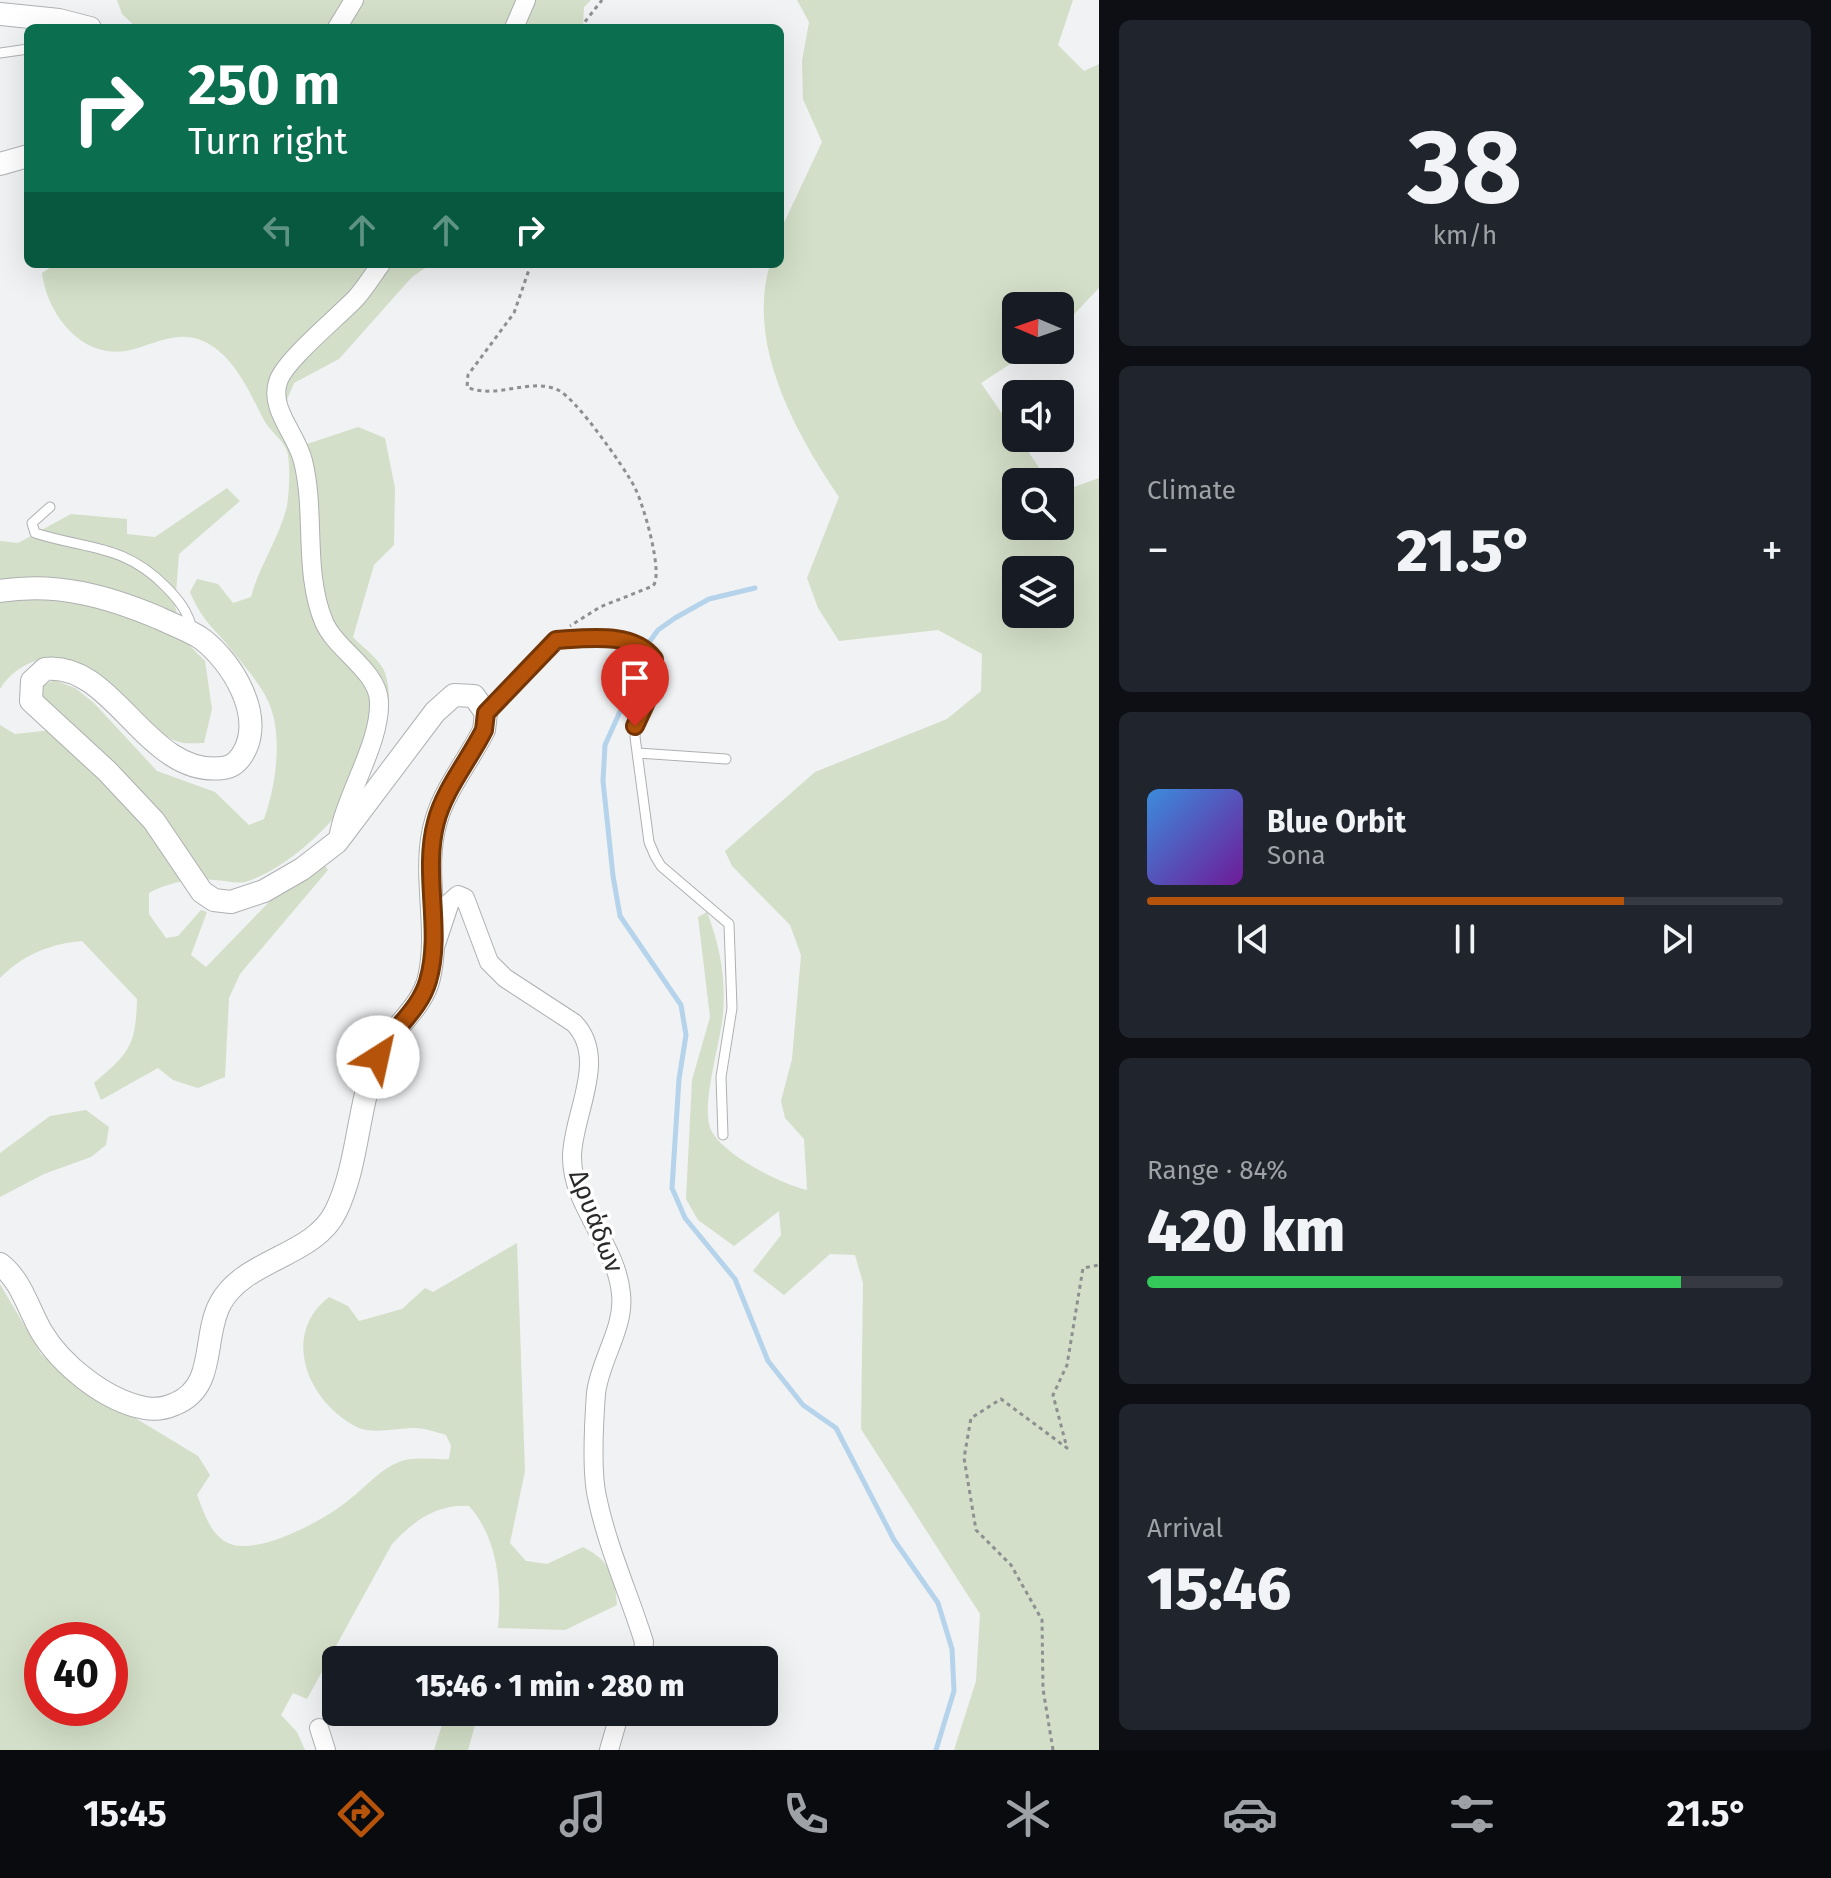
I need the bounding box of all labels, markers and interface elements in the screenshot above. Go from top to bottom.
text: 250 m [188,52,340,119]
icon: right [56,56,160,160]
text: 38 [1408,105,1522,230]
text: Turn right [188,120,348,164]
icon: left [256,208,300,252]
icon: ahead [340,208,384,252]
icon: ahead [424,208,468,252]
icon: right [508,208,552,252]
text: km/h [1433,220,1497,251]
north arrow [1002,292,1074,364]
map controls [1002,292,1074,628]
button: sound [1002,380,1074,452]
button: search [1002,468,1074,540]
text: Climate [1147,475,1236,506]
text: 21.5° [1397,515,1533,587]
text: − [1147,524,1169,577]
text: + [1761,524,1783,577]
button: layers [1002,556,1074,628]
pin [601,644,669,726]
icon: arrive [613,656,657,700]
text: Blue Orbit [1267,804,1406,840]
text: Sona [1267,840,1326,871]
icon: previous [1231,917,1275,961]
icon: pause [1443,917,1487,961]
icon: next [1655,917,1699,961]
position arrow [336,1015,420,1099]
text: Range · 84% [1147,1155,1288,1186]
street label: Δρυάδων [562,1165,630,1277]
text: 420 km [1147,1195,1345,1267]
text: Arrival [1147,1513,1223,1544]
text: 15:46 [1147,1553,1291,1625]
speed limit sign: 40 [24,1622,128,1726]
text: 15:46 · 1 min · 280 m [415,1668,685,1704]
icon: directions [333,1786,389,1842]
icon: music [555,1786,611,1842]
icon: phone [778,1786,834,1842]
icon: climate [1000,1786,1056,1842]
icon: car [1222,1786,1278,1842]
icon: filters [1444,1786,1500,1842]
text: 15:45 [83,1792,167,1836]
text: 21.5° [1667,1792,1748,1836]

